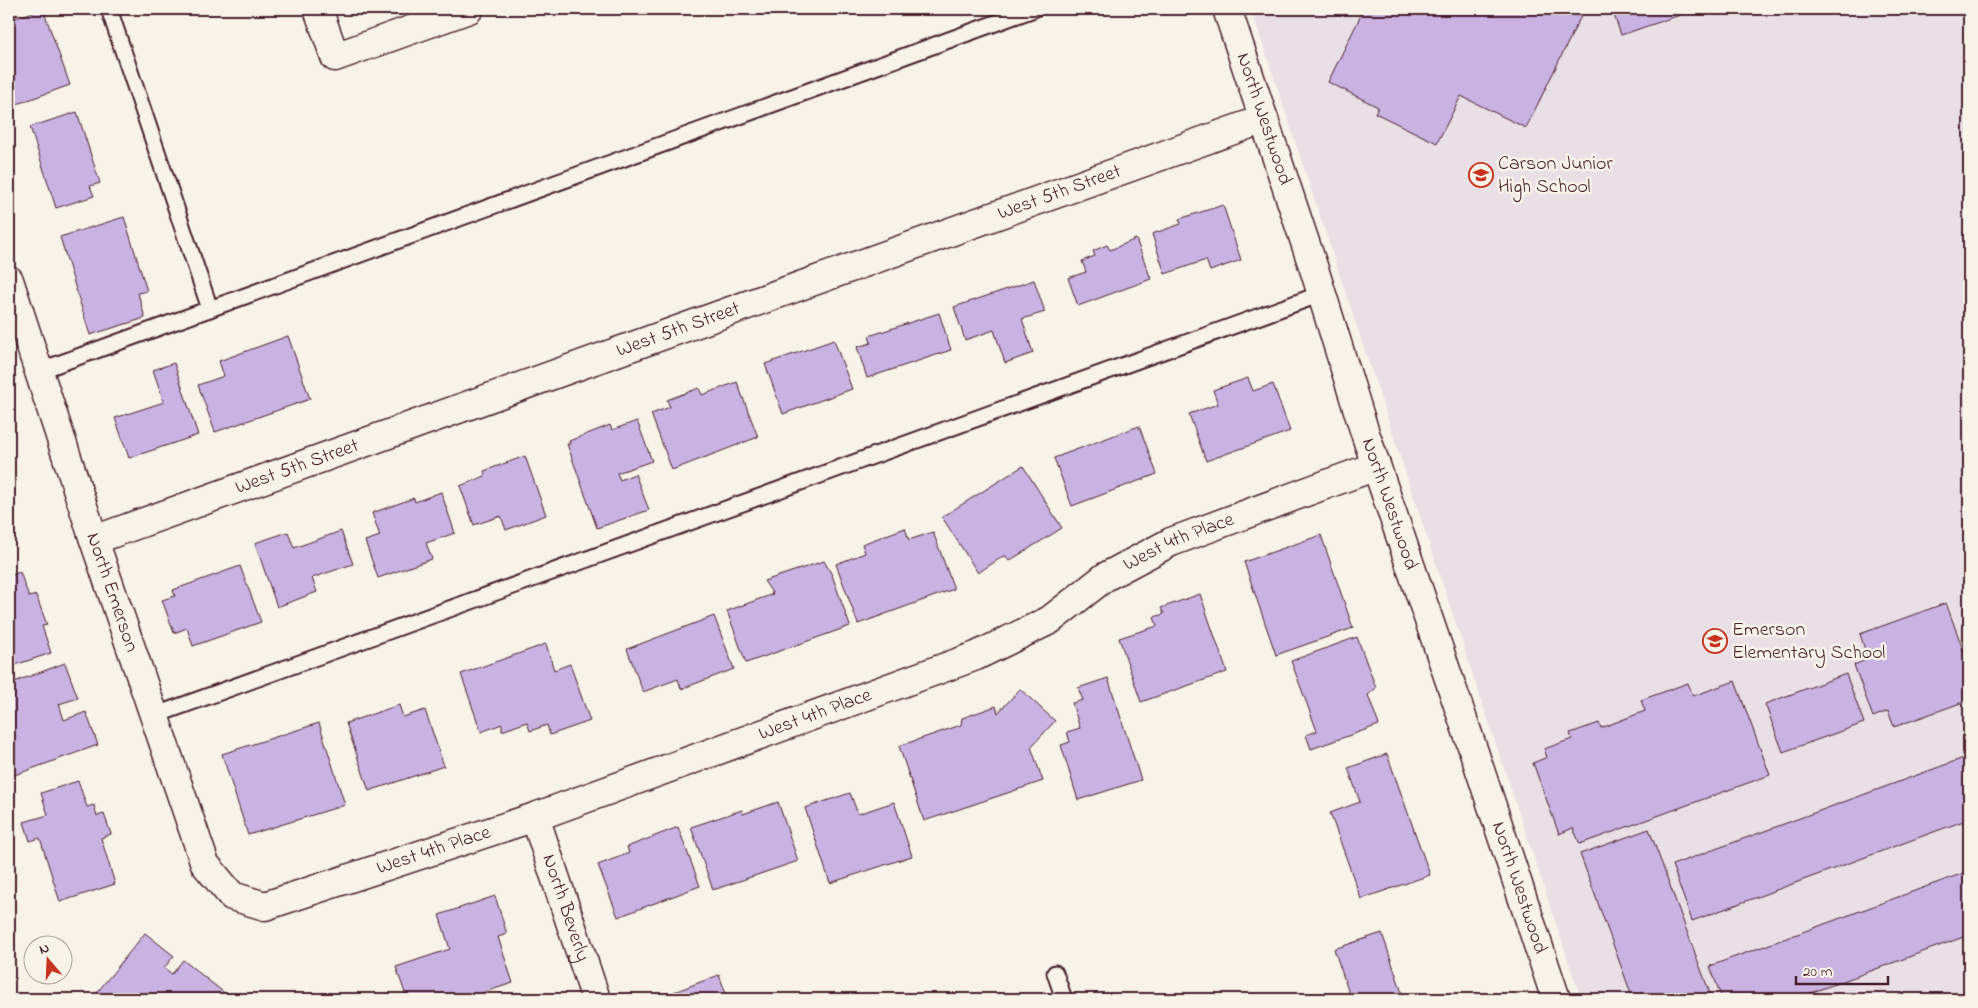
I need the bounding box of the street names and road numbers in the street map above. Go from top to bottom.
street label: North Westwood [1228,49,1299,189]
street label: West 5th Street [994,157,1126,228]
street label: West 5th Street [612,294,744,365]
street label: West 5th Street [231,431,363,502]
street label: North Westwood [1353,434,1425,574]
street label: West 4th Place [1118,505,1238,579]
street label: North Emerson [78,529,146,656]
street label: West 4th Place [755,681,876,749]
street label: West 4th Place [373,818,494,883]
street label: North Westwood [1484,818,1555,958]
street label: North Beverly [534,850,597,966]

